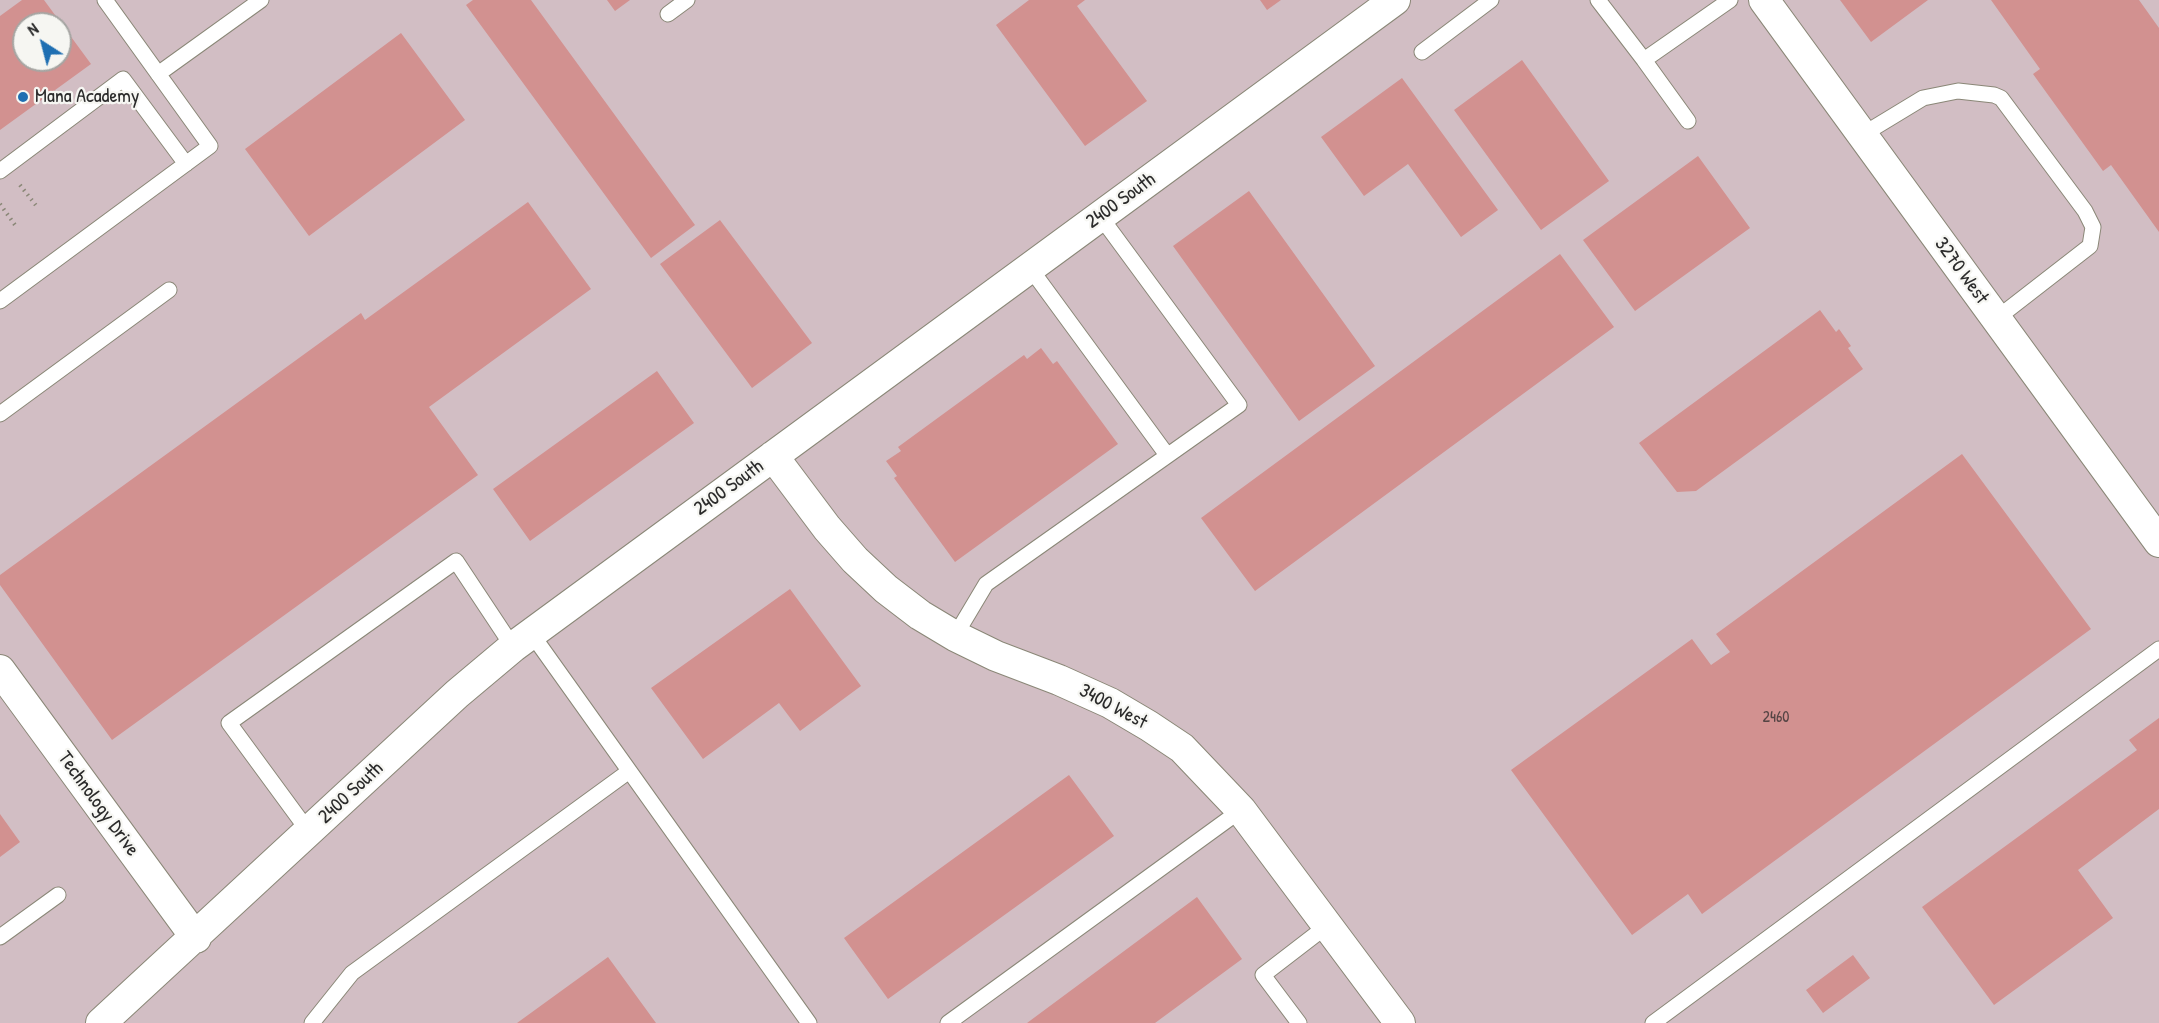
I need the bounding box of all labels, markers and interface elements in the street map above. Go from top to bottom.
north arrow [12,12,72,72]
text: N [23,18,42,40]
place label: Mana Academy [35,85,139,109]
marker: Mana Academy [16,90,30,104]
street label: 2400 South [1082,168,1160,234]
street label: 3270 West [1929,233,1993,309]
street label: 2400 South [690,455,768,521]
street label: 3400 West [1075,679,1151,735]
house number: 2460 [1762,708,1790,728]
street label: Technology Drive [52,747,144,861]
street label: 2400 South [314,757,388,829]

